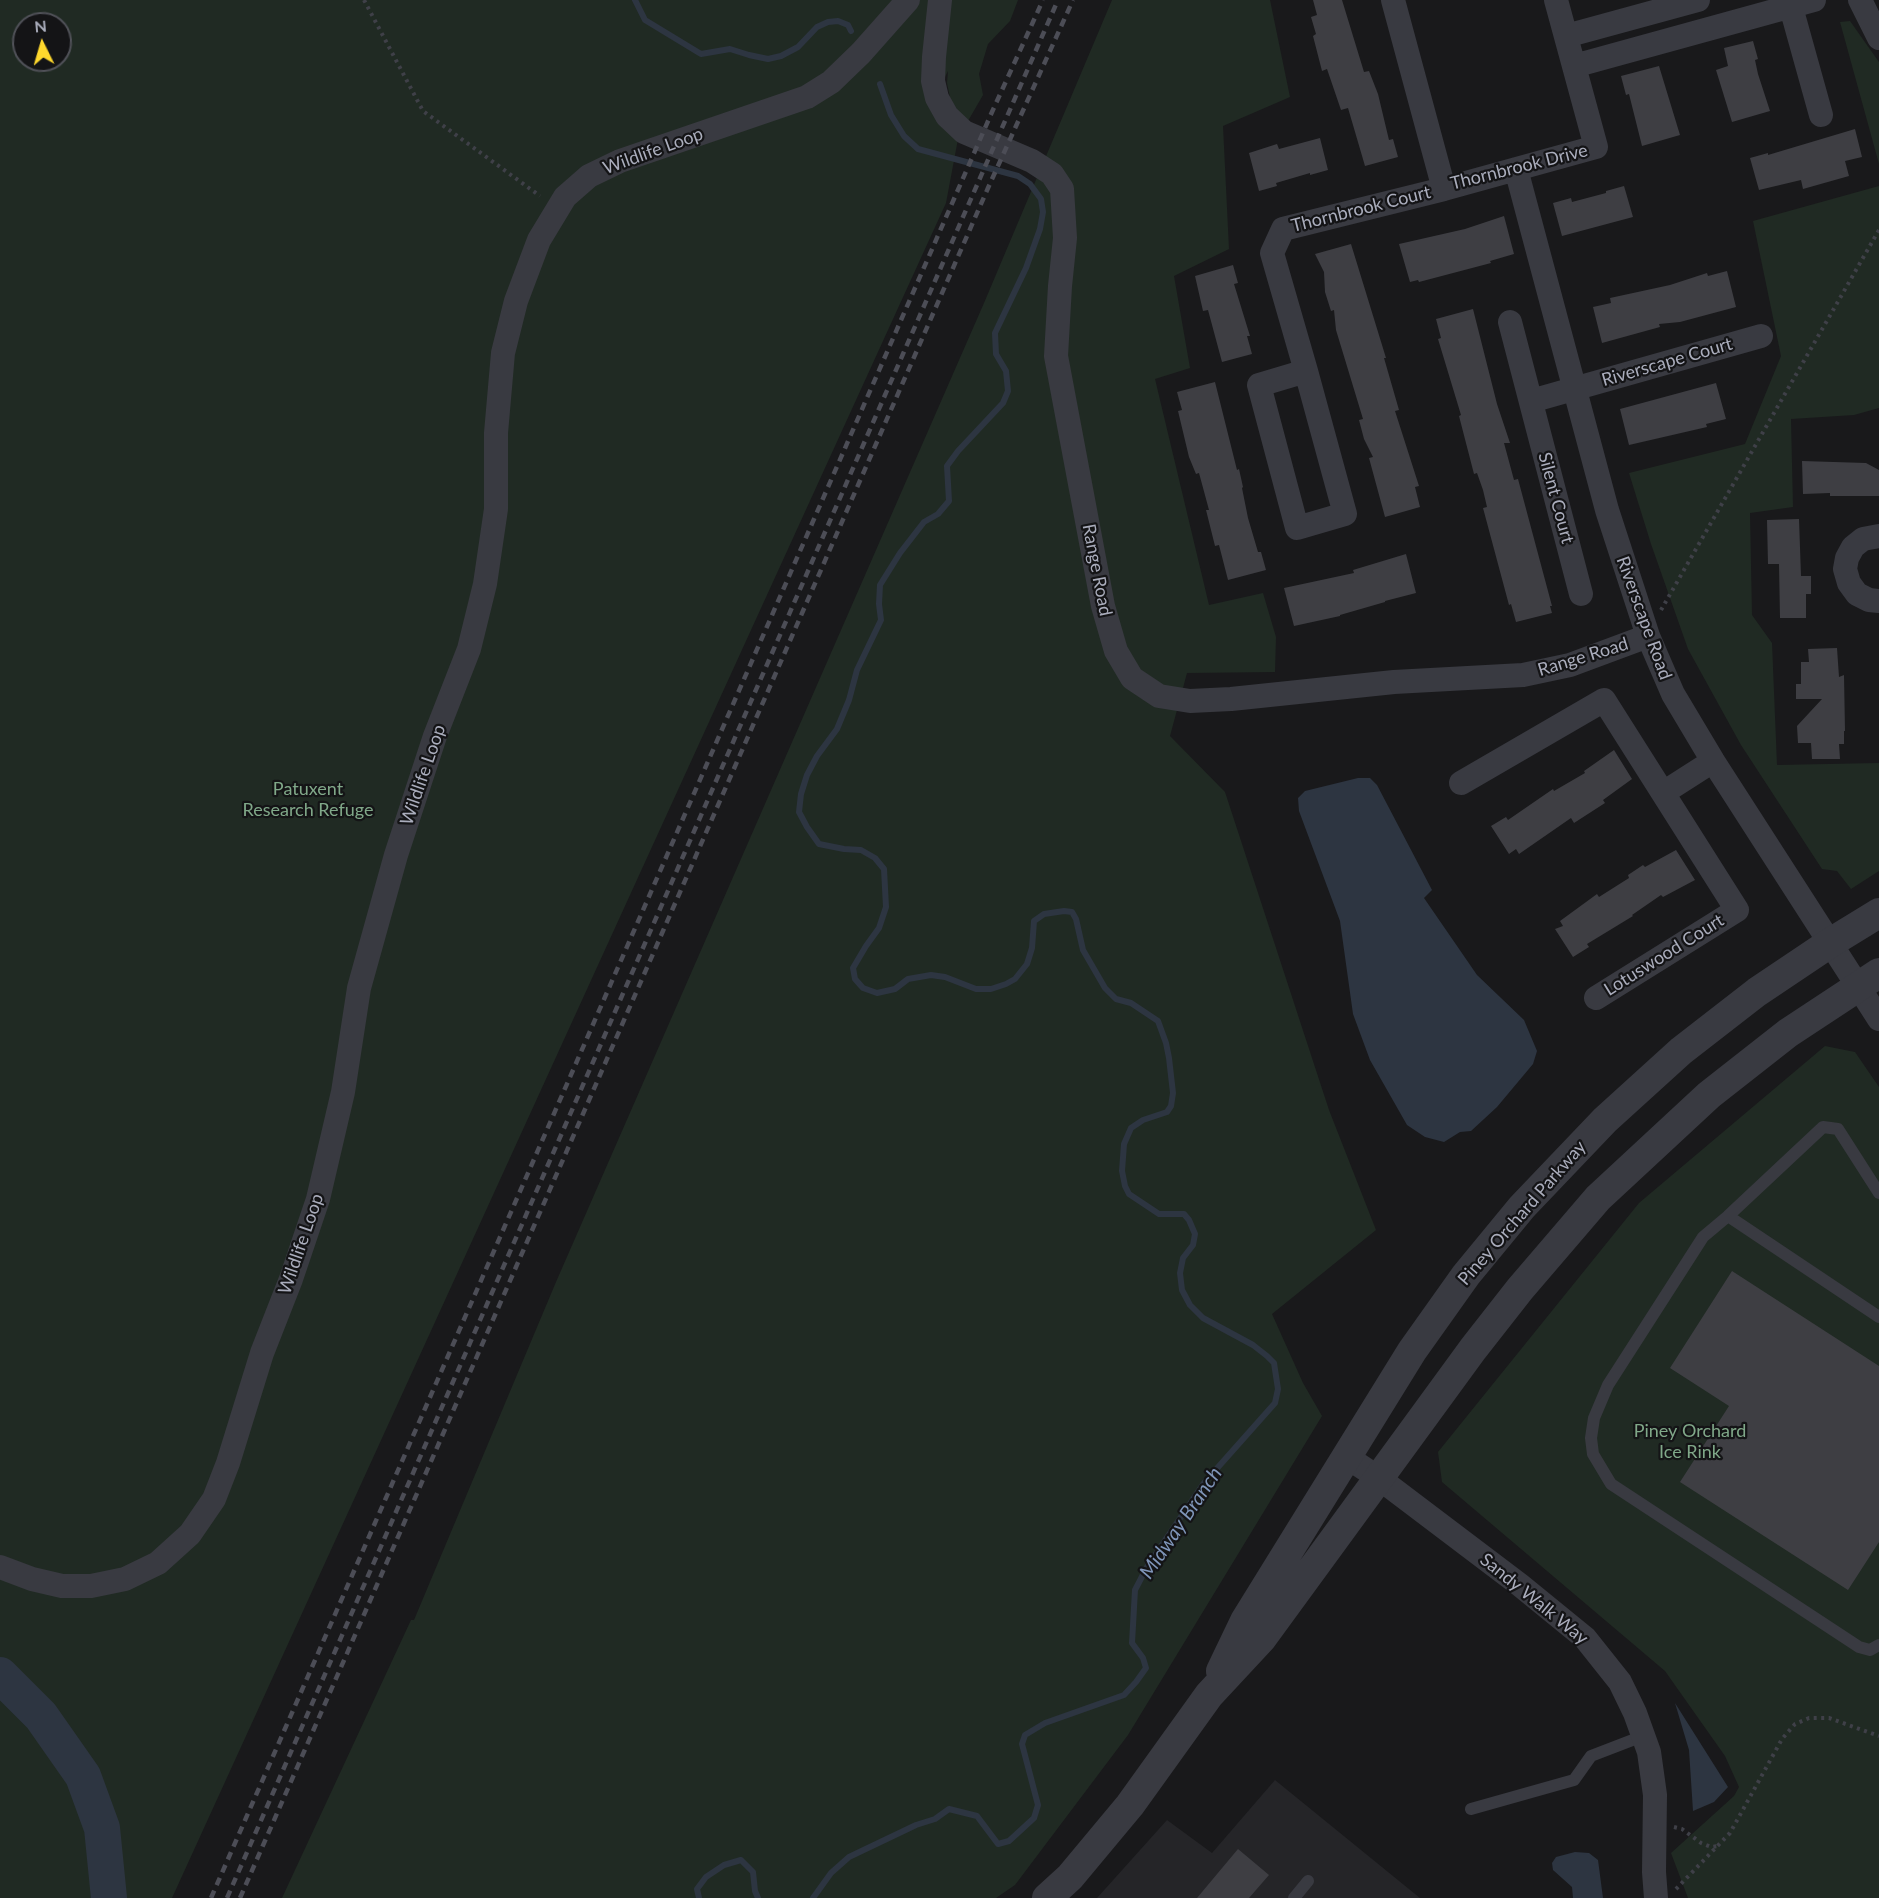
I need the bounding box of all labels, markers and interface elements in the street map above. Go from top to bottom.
north arrow [12,12,72,72]
text: N [34,16,48,36]
street label: Wildlife Loop [600,123,706,179]
street label: Thornbrook Drive [1448,140,1590,194]
street label: Thornbrook Court [1289,181,1433,237]
street label: Riverscape Court [1599,333,1735,391]
street label: Silent Court [1533,450,1579,546]
street label: Range Road [1077,522,1117,618]
street label: Riverscape Road [1612,553,1676,683]
street label: Range Road [1535,633,1631,681]
street label: Wildlife Loop [396,722,450,828]
park label: Patuxent Research Refuge [242,778,374,820]
street label: Lotuswood Court [1600,910,1728,1000]
street label: Piney Orchard Parkway [1453,1136,1591,1290]
street label: Wildlife Loop [274,1191,328,1297]
park label: Piney Orchard Ice Rink [1634,1420,1746,1462]
water label: Midway Branch [1135,1463,1227,1583]
street label: Sandy Walk Way [1476,1549,1592,1649]

